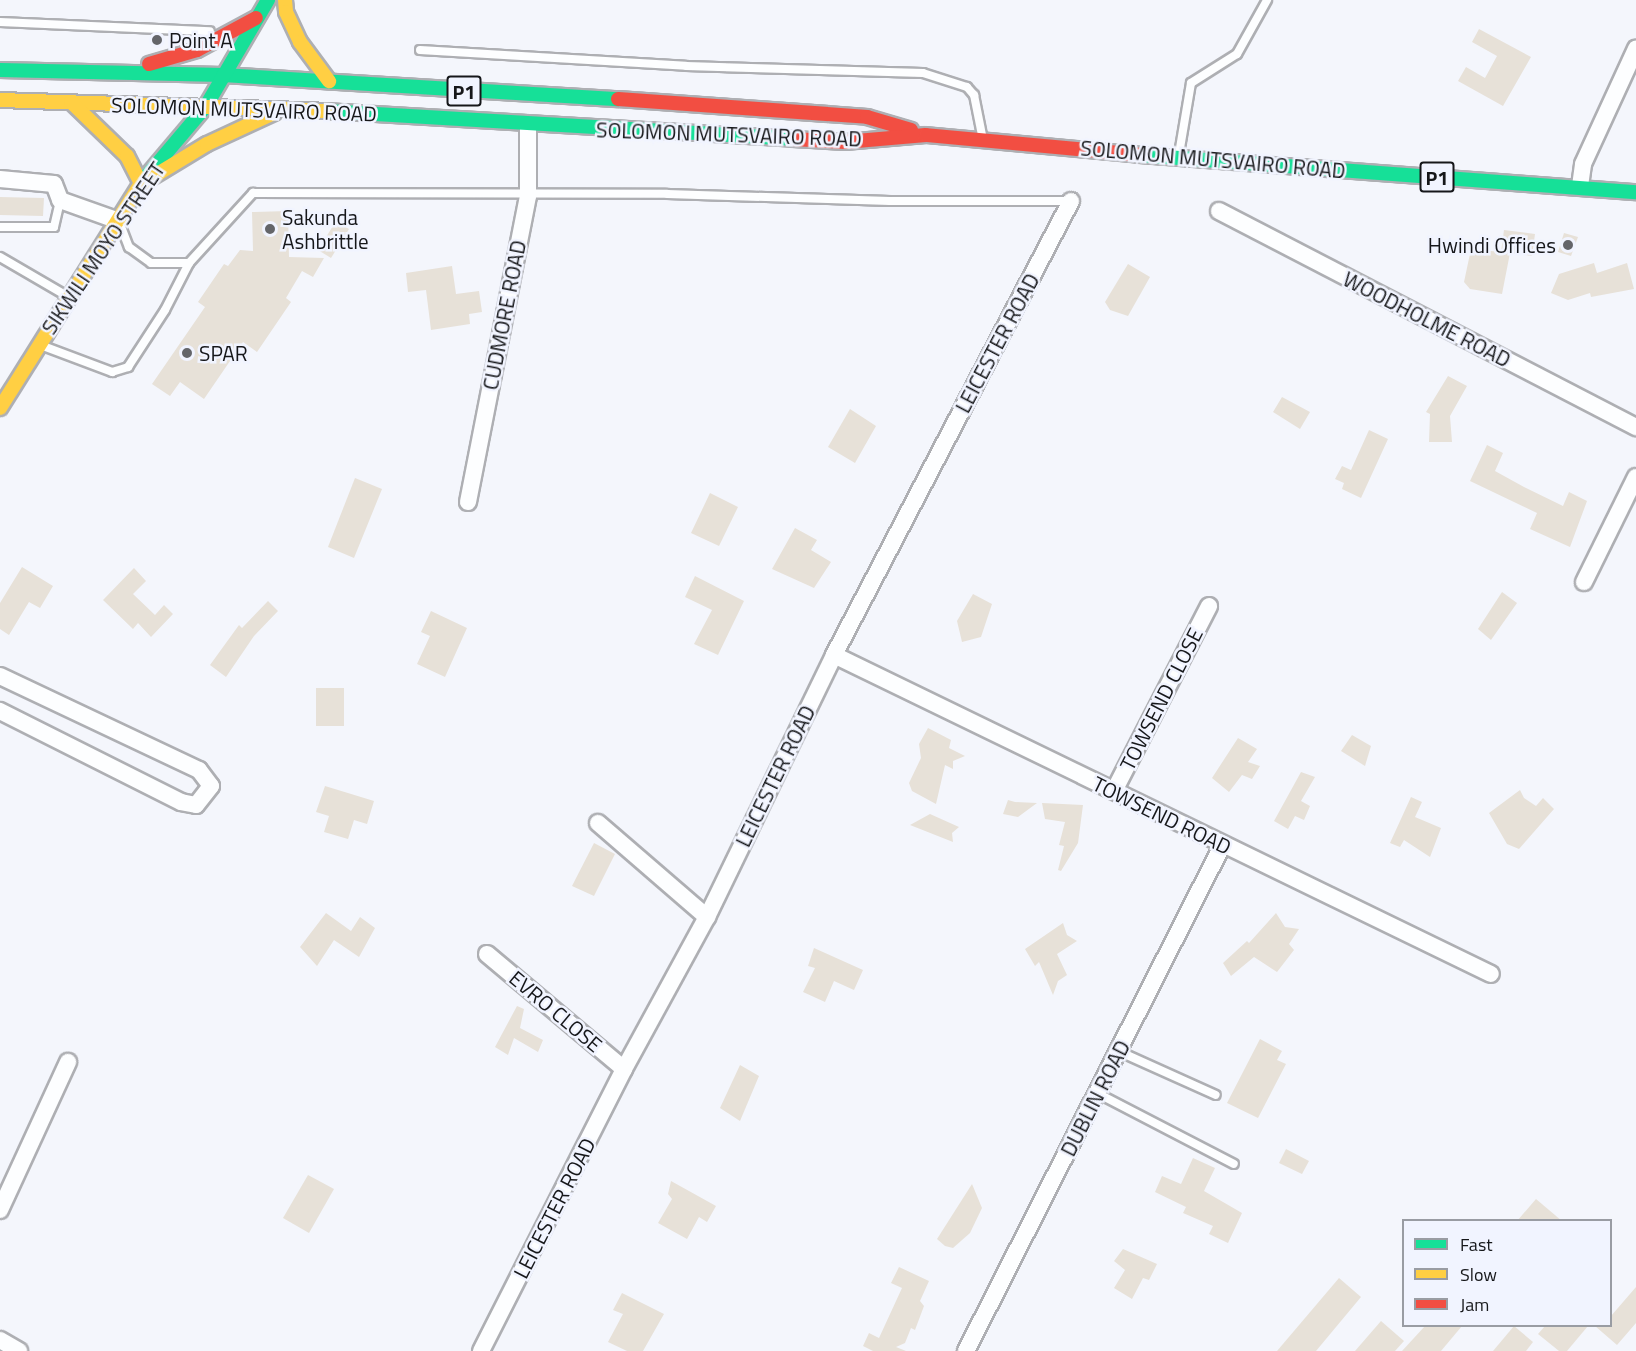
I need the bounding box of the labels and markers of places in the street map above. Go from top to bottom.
place label: Point A [169,27,233,53]
marker: Point A [150,33,164,47]
place label: Sakunda Ashbrittle [282,204,369,254]
marker: Sakunda Ashbrittle [263,222,277,236]
place label: Hwindi Offices [1428,232,1556,258]
marker: Hwindi Offices [1561,238,1575,252]
place label: SPAR [199,340,248,366]
marker: SPAR [180,346,194,360]

